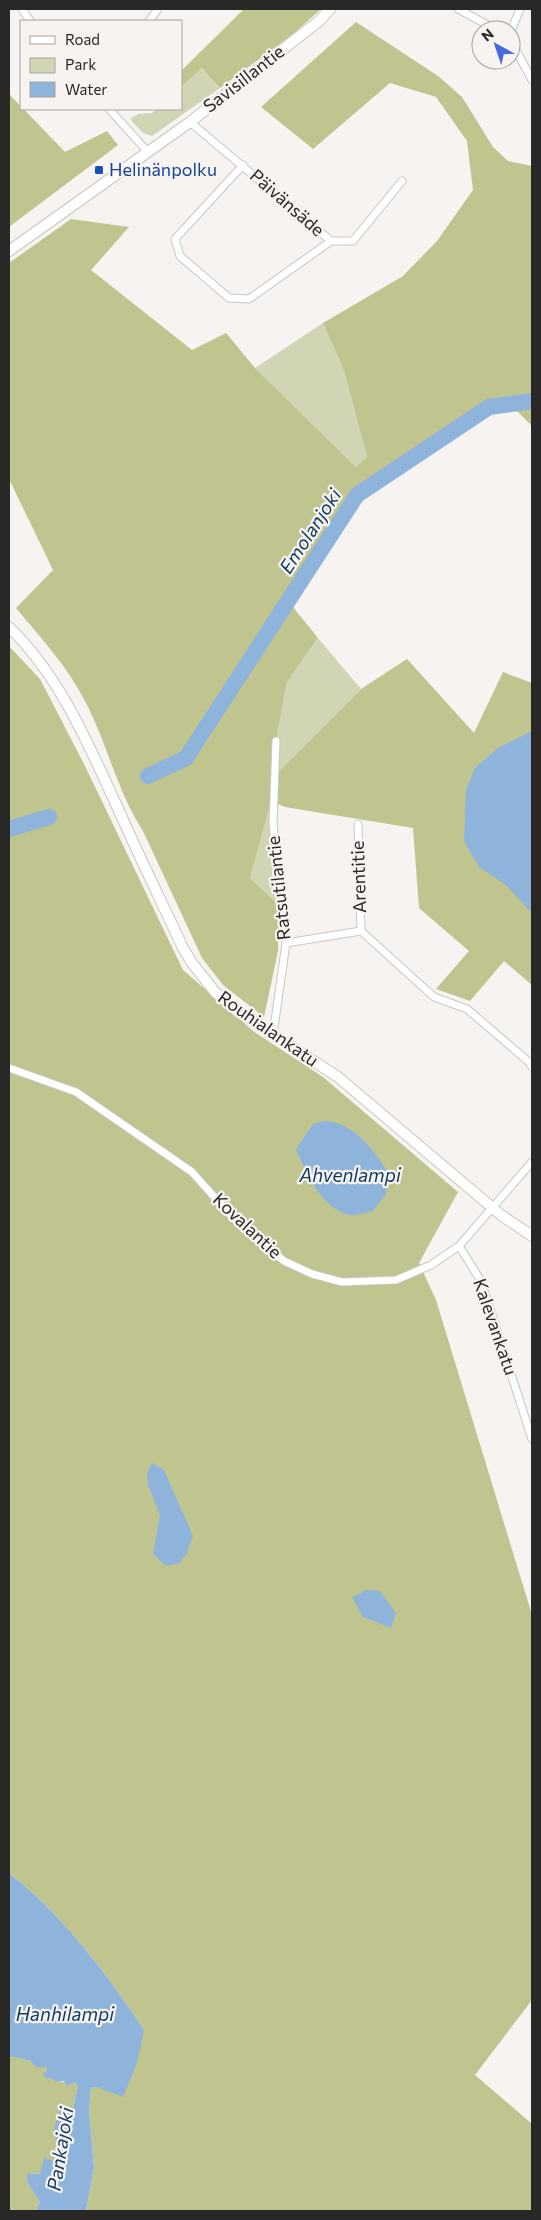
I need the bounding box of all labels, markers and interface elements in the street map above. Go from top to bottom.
legend [20,20,182,110]
north arrow [471,20,521,70]
text: N [478,25,497,45]
text: Road [65,30,100,48]
street label: Savisillantie [198,40,288,117]
text: Park [65,55,96,73]
text: Water [65,80,107,98]
place label: Helinänpolku [109,158,217,180]
marker: Helinänpolku [93,164,105,176]
street label: Päivänsäde [246,164,329,241]
water label: Emolanjoki [274,483,346,577]
street label: Ratsutilantie [262,835,294,941]
street label: Arentitie [346,840,370,914]
street label: Rouhialankatu [214,985,323,1071]
water label: Ahvenlampi [298,1163,402,1186]
street label: Kovalantie [209,1188,287,1263]
street label: Kalevankatu [469,1275,523,1378]
water label: Hanhilampi [16,2002,115,2025]
water label: Pankajoki [42,2104,78,2192]

